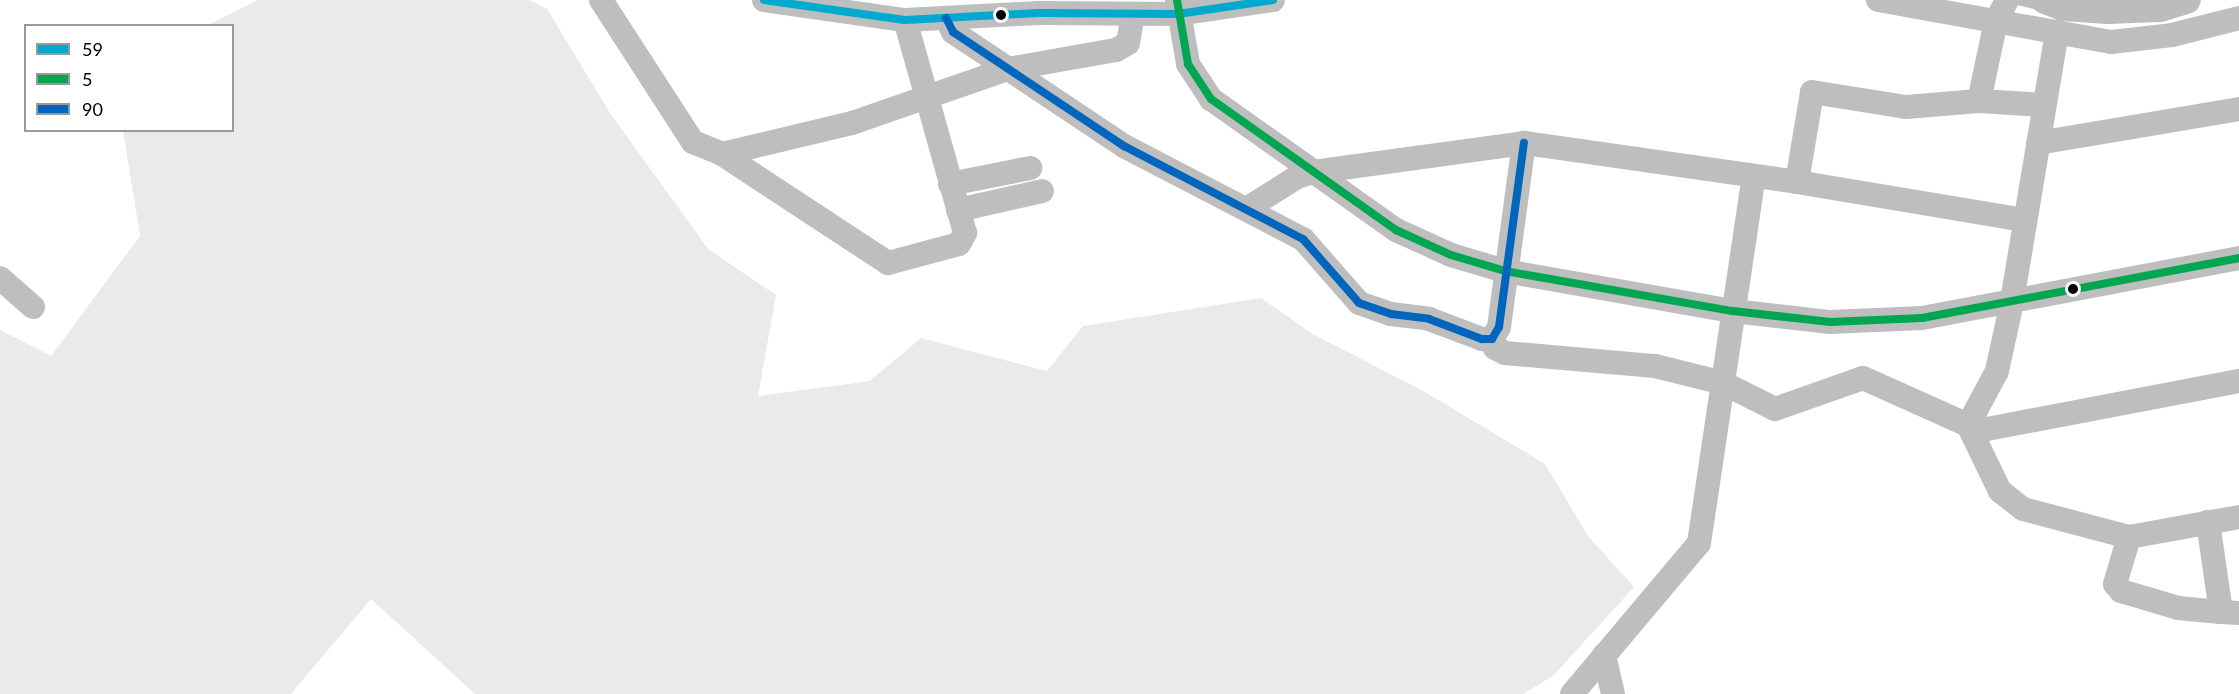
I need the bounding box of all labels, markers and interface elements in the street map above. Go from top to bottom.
unlabelled marker [995,9,1007,21]
legend [24,24,234,132]
text: 59 [82,38,103,60]
text: 5 [82,68,92,90]
text: 90 [82,98,103,120]
unlabelled marker [2067,283,2079,295]

